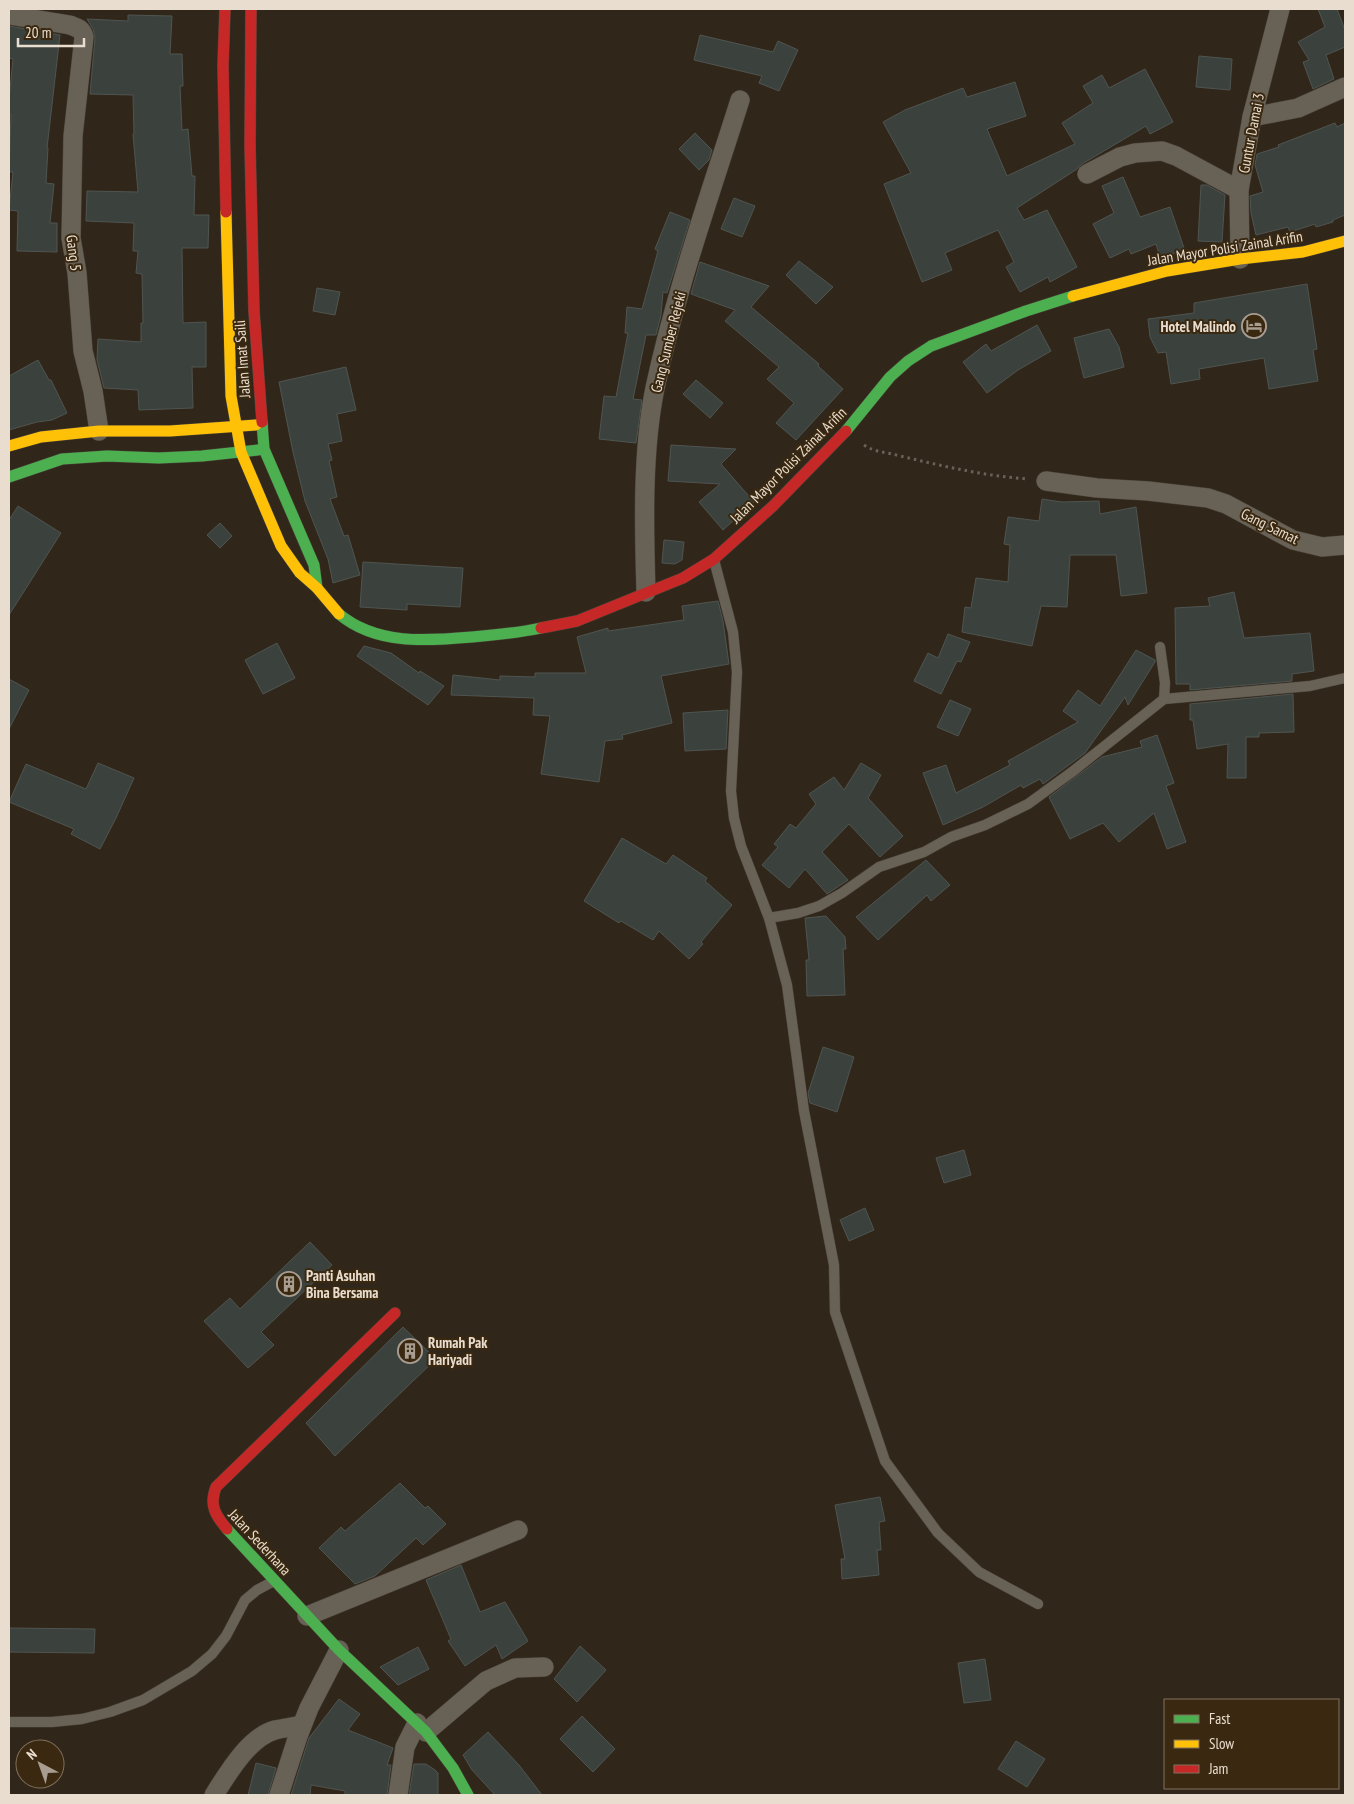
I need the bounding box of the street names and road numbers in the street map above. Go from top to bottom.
street label: Guntur Damai 3 [1234,91,1268,175]
street label: Jalan Mayor Polisi Zainal Arifin [1145,226,1304,270]
street label: Gang 5 [62,234,86,272]
street label: Gang Sumber Rejeki [646,289,690,395]
street label: Jalan Imat Saili [230,319,254,400]
street label: Jalan Mayor Polisi Zainal Arifin [725,403,850,528]
street label: Gang Samat [1238,504,1302,548]
street label: Jalan Sederhana [224,1504,295,1579]

